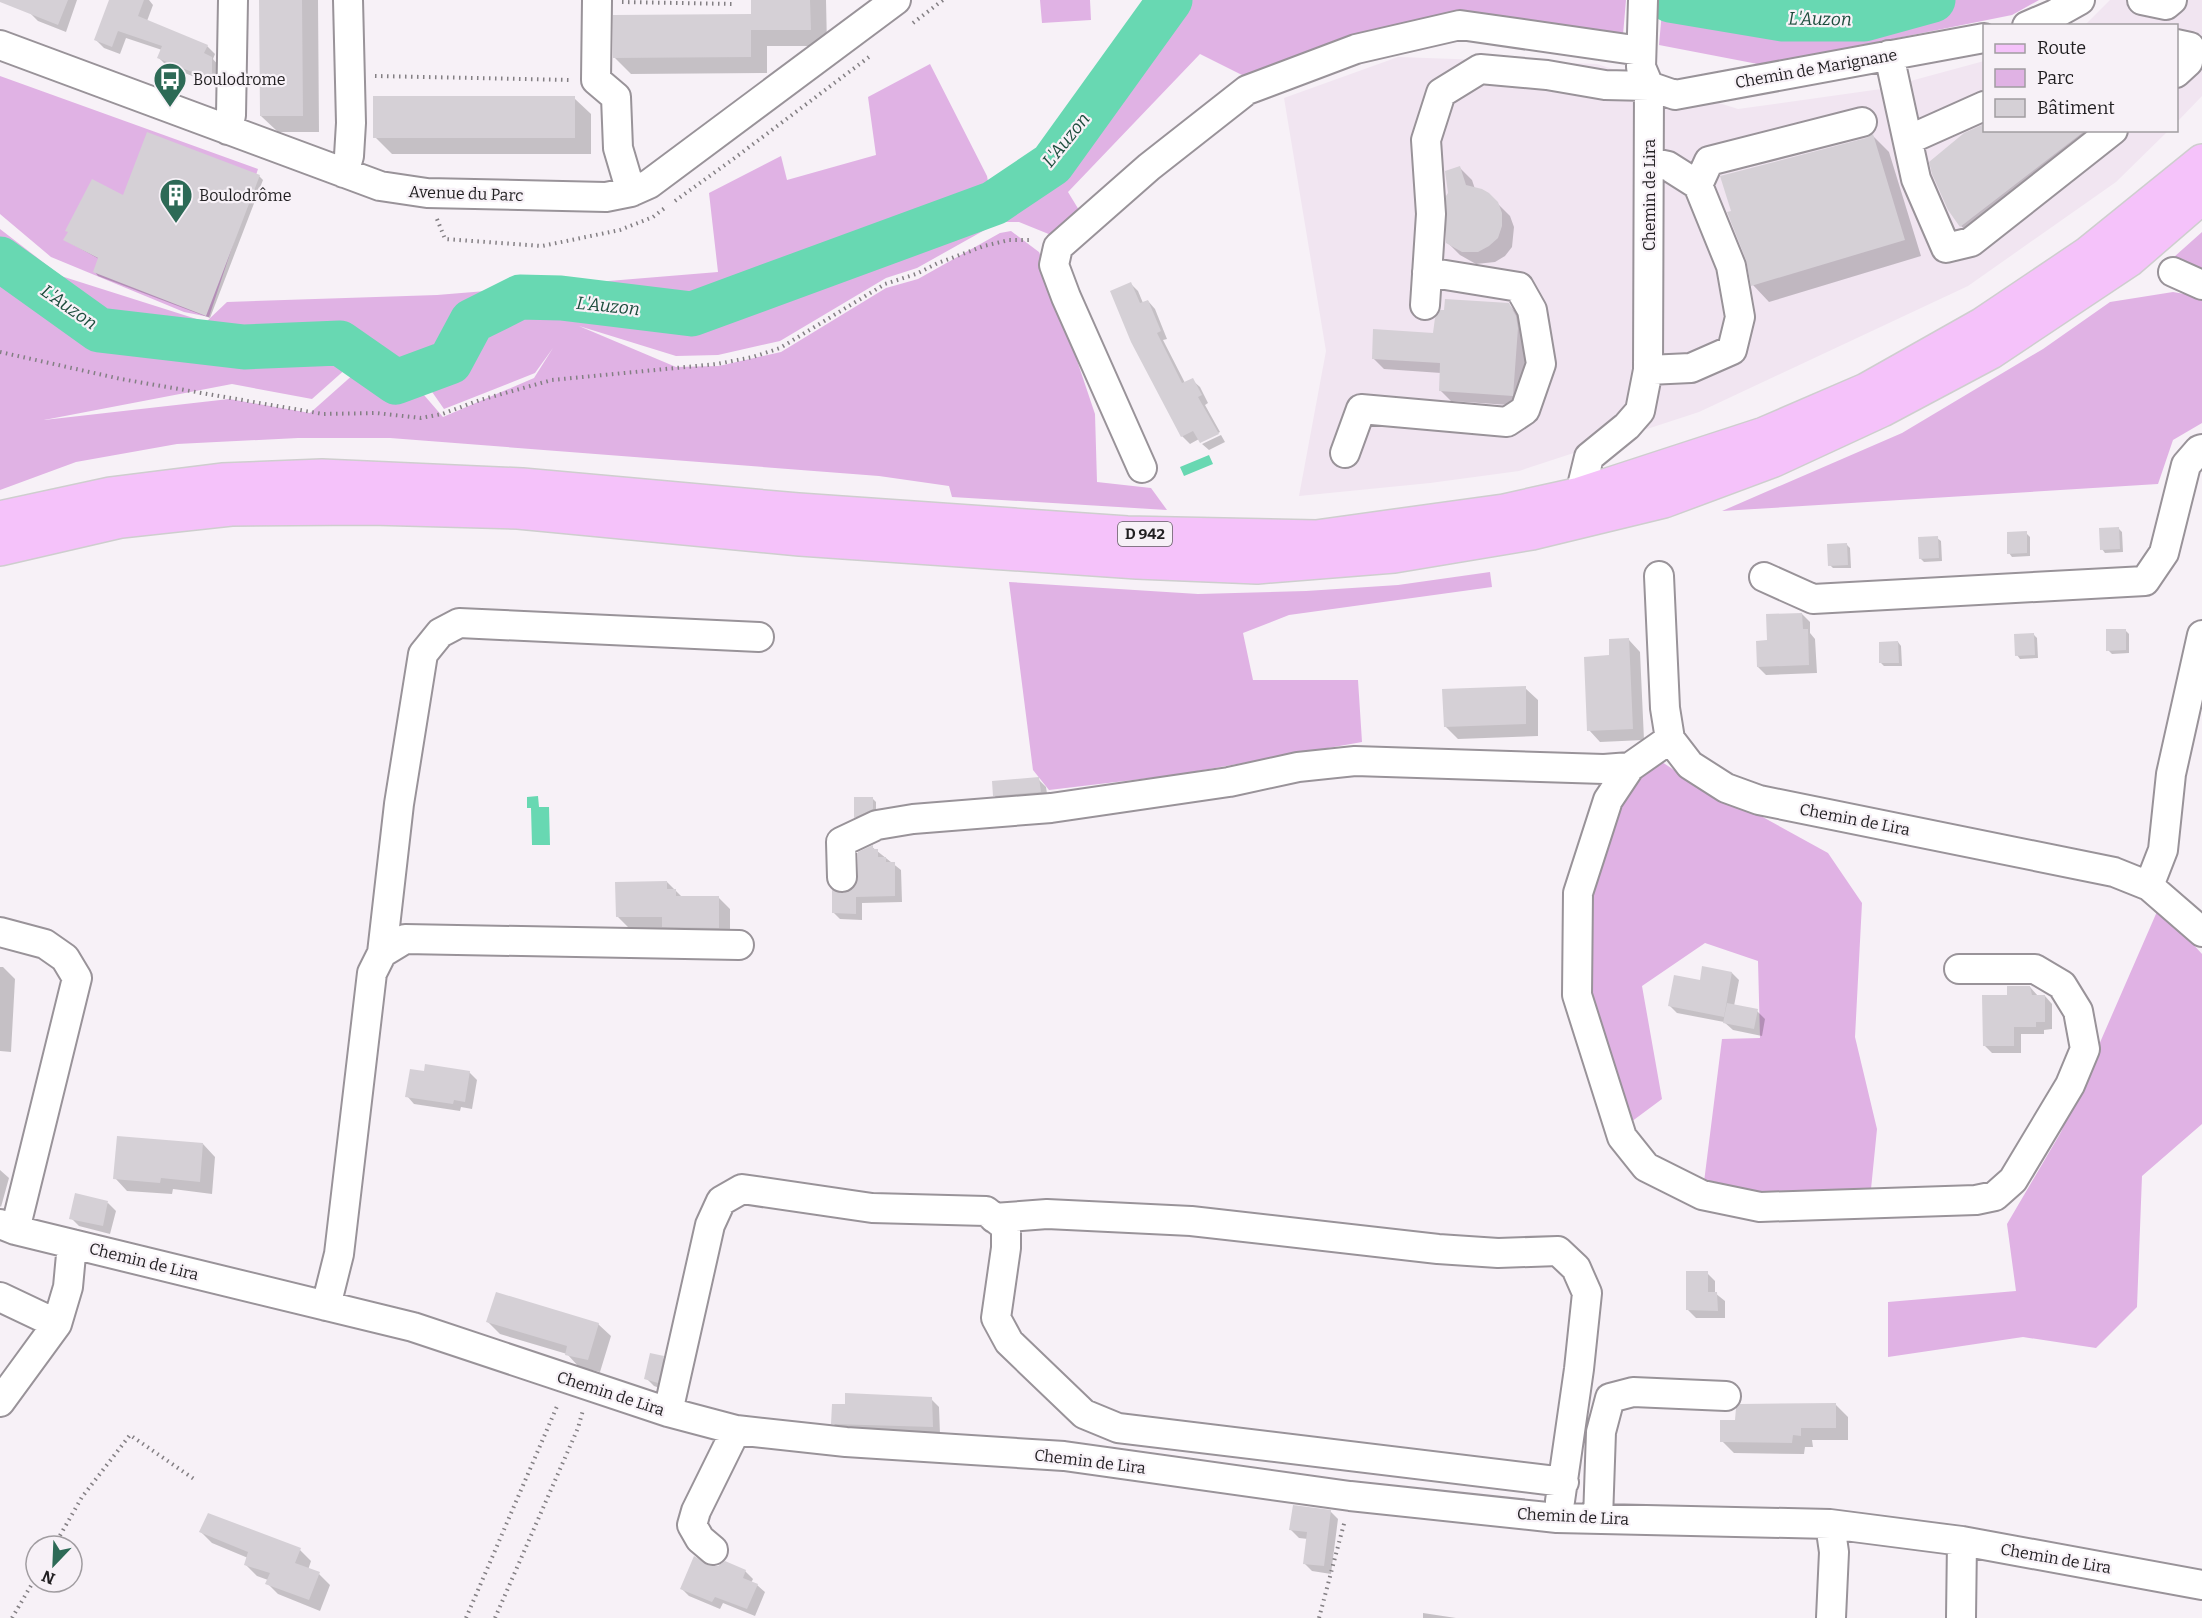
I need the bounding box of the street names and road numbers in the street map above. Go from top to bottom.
street label: Chemin de Marignane [1734,45,1899,92]
street label: Chemin de Lira [1640,139,1659,251]
street label: Avenue du Parc [408,182,524,205]
road number: D 942 [1118,522,1172,546]
street label: Chemin de Lira [1798,799,1912,840]
street label: Chemin de Lira [87,1239,201,1284]
street label: Chemin de Lira [555,1367,667,1420]
street label: Chemin de Lira [1033,1445,1147,1478]
street label: Chemin de Lira [1517,1504,1630,1529]
street label: Chemin de Lira [1999,1539,2113,1578]

